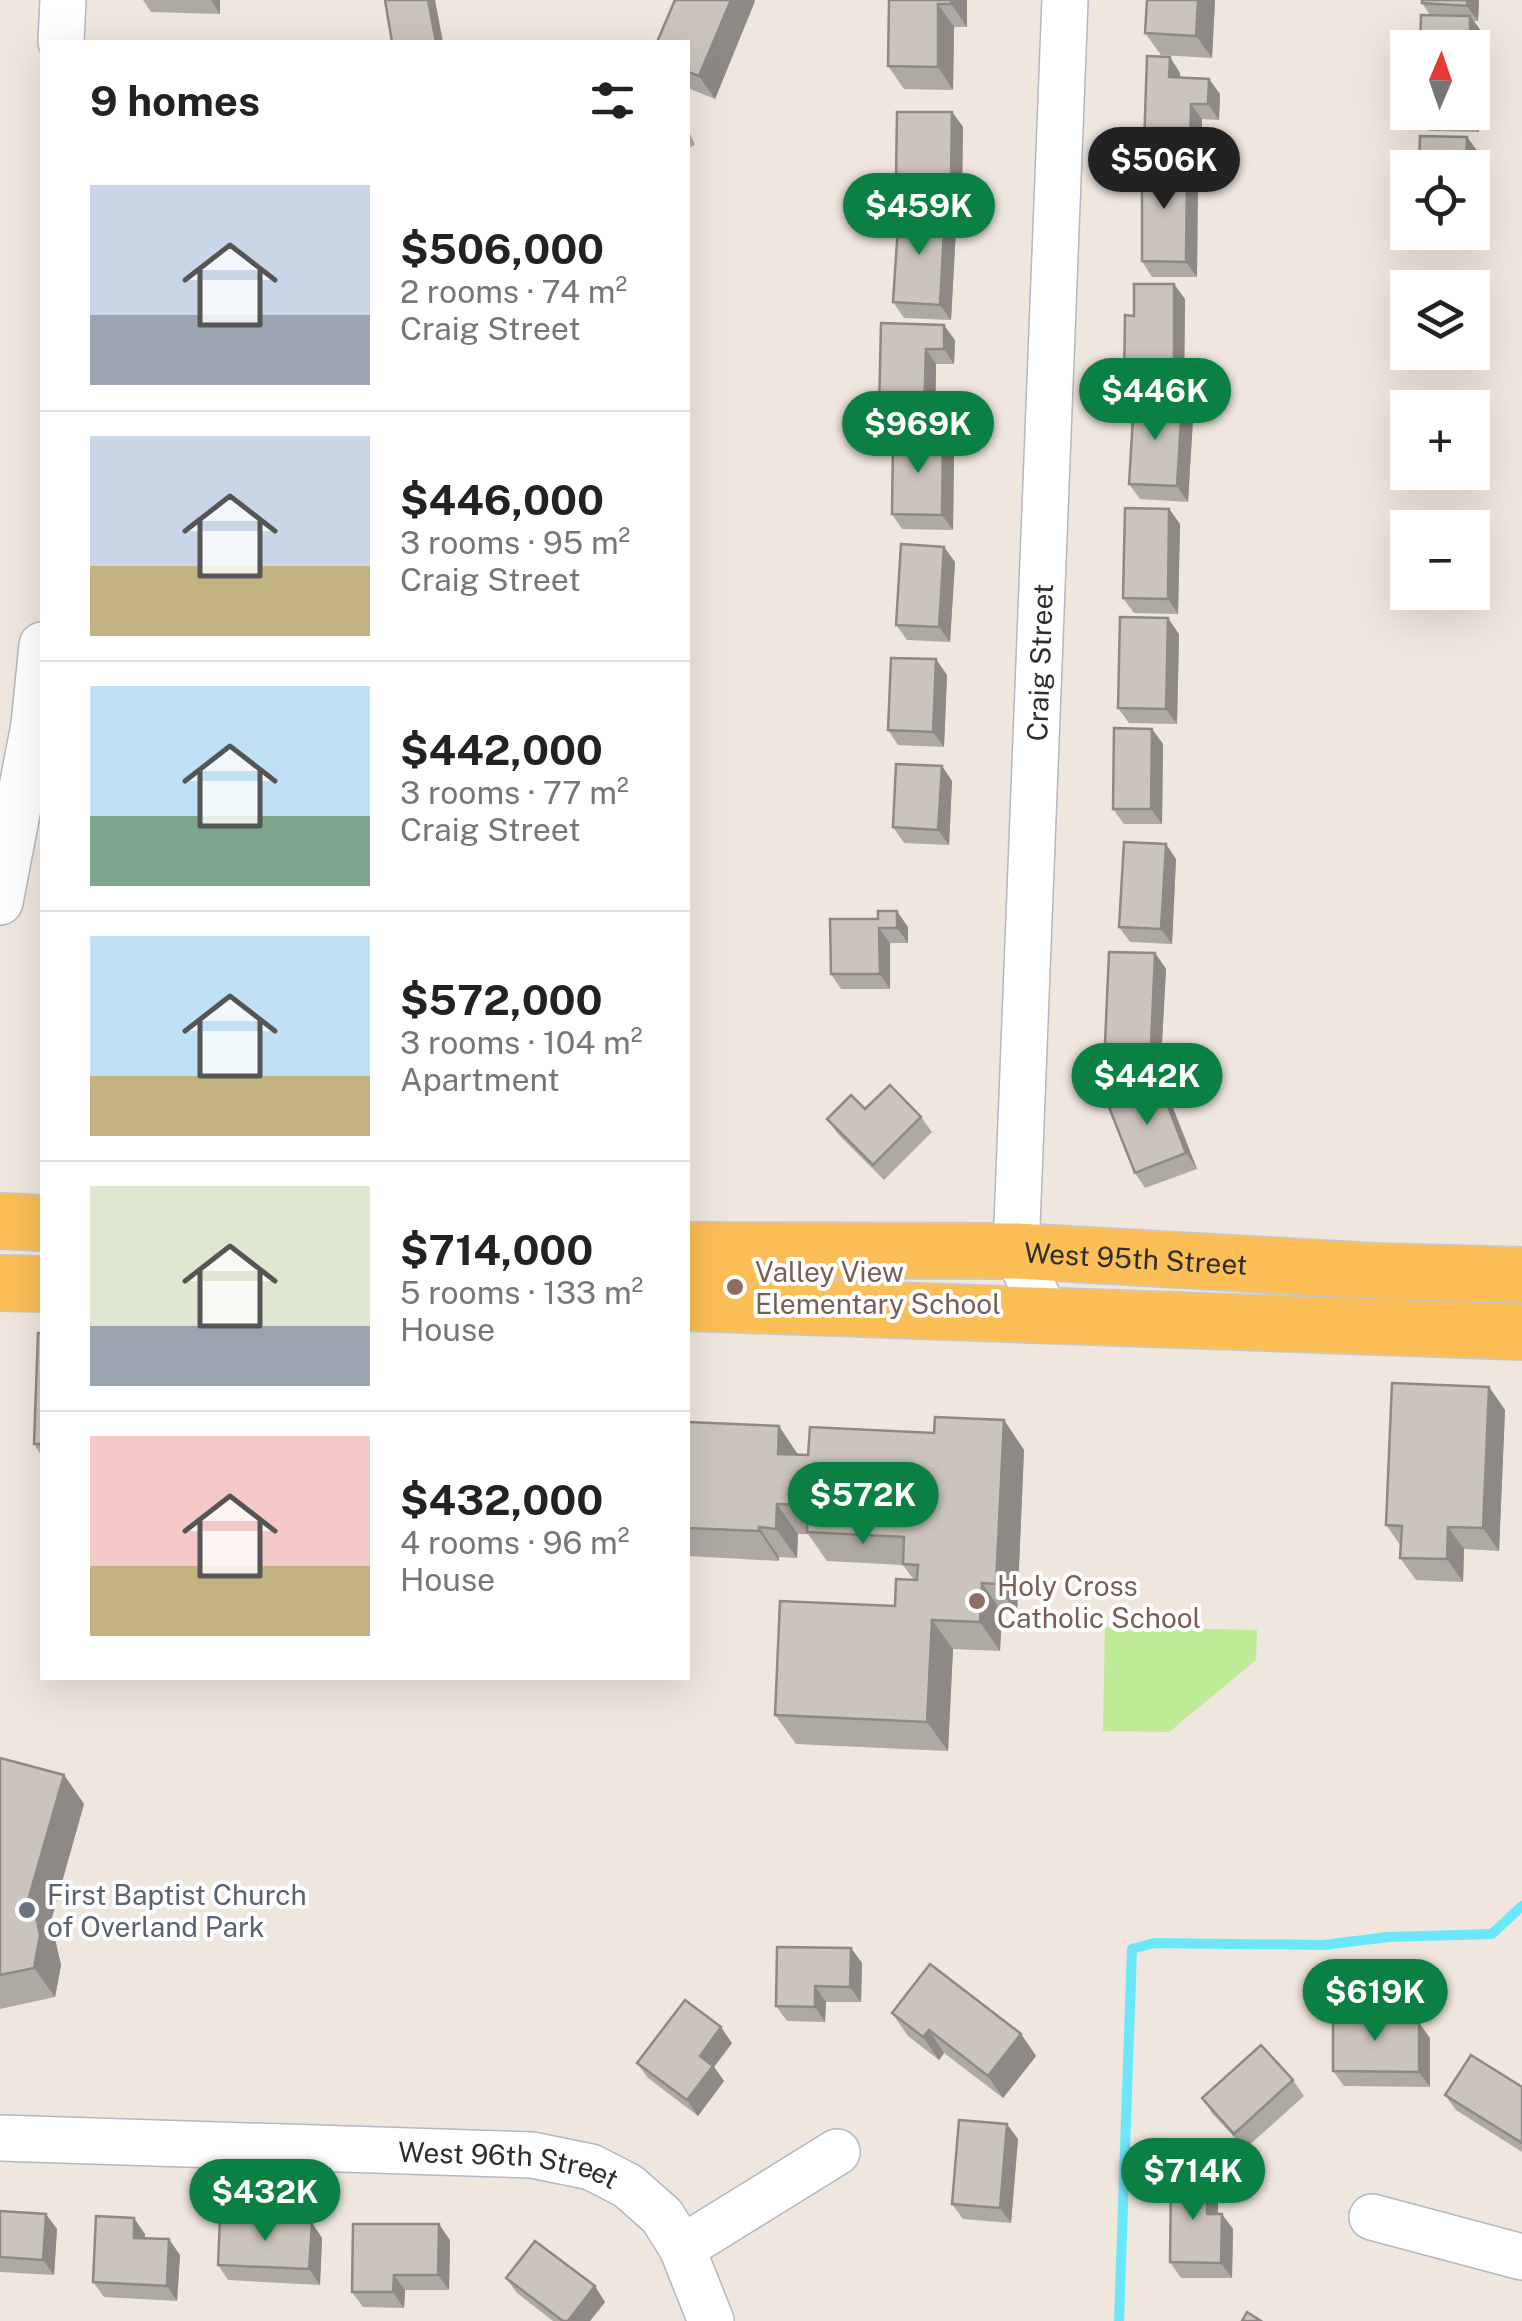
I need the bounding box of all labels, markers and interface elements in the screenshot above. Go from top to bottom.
north arrow [1390,30,1490,130]
map controls [1390,30,1490,610]
icon: filters [585,73,640,128]
text: 9 homes [90,76,260,125]
pin: $506K [1094,127,1234,212]
text: $506K [1110,141,1218,178]
button: locate [1390,150,1490,250]
pin: $459K [849,173,989,258]
text: $459K [865,187,973,224]
text: $506,000 [400,224,604,273]
icon: home [170,225,290,345]
button: layers [1390,270,1490,370]
text: 2 rooms · 74 m² [400,273,627,310]
text: Craig Street [400,310,581,347]
pin: $446K [1085,358,1225,443]
text: $446K [1101,372,1209,409]
button: + [1390,390,1490,490]
pin: $969K [848,391,988,476]
text: $969K [864,405,972,442]
text: $446,000 [400,475,604,524]
icon: home [170,476,290,596]
button: − [1390,510,1490,610]
text: 3 rooms · 95 m² [400,524,630,561]
text: Craig Street [400,561,581,598]
street label: Craig Street [1019,583,1059,742]
text: $442,000 [400,725,603,774]
icon: home [170,726,290,846]
text: 3 rooms · 77 m² [400,774,629,811]
text: Craig Street [400,811,581,848]
text: $572,000 [400,975,603,1024]
icon: home [170,976,290,1096]
text: 3 rooms · 104 m² [400,1024,643,1061]
pin: $442K [1077,1043,1217,1128]
text: $442K [1093,1057,1201,1094]
text: Apartment [400,1061,560,1098]
text: $714,000 [400,1225,593,1274]
icon: home [170,1226,290,1346]
street label: West 95th Street [1023,1235,1249,1280]
place label: Valley View Elementary School [755,1255,1001,1320]
text: 5 rooms · 133 m² [400,1274,643,1311]
marker: Valley View Elementary School [724,1276,746,1298]
text: House [400,1311,495,1348]
pin: $572K [793,1462,933,1547]
text: $432,000 [400,1475,603,1524]
icon: home [170,1476,290,1596]
text: $572K [810,1476,916,1513]
text: 4 rooms · 96 m² [400,1524,630,1561]
text: House [400,1561,495,1598]
place label: Holy Cross Catholic School [997,1569,1201,1634]
marker: Holy Cross Catholic School [966,1590,988,1612]
place label: First Baptist Church of Overland Park [47,1878,307,1943]
marker: First Baptist Church of Overland Park [16,1899,38,1921]
pin: $619K [1305,1959,1445,2044]
text: $619K [1325,1973,1425,2010]
street label: West 96th Street [398,2134,624,2195]
pin: $714K [1123,2138,1263,2223]
text: $714K [1143,2152,1243,2189]
pin: $432K [195,2159,335,2244]
text: $432K [211,2173,319,2210]

